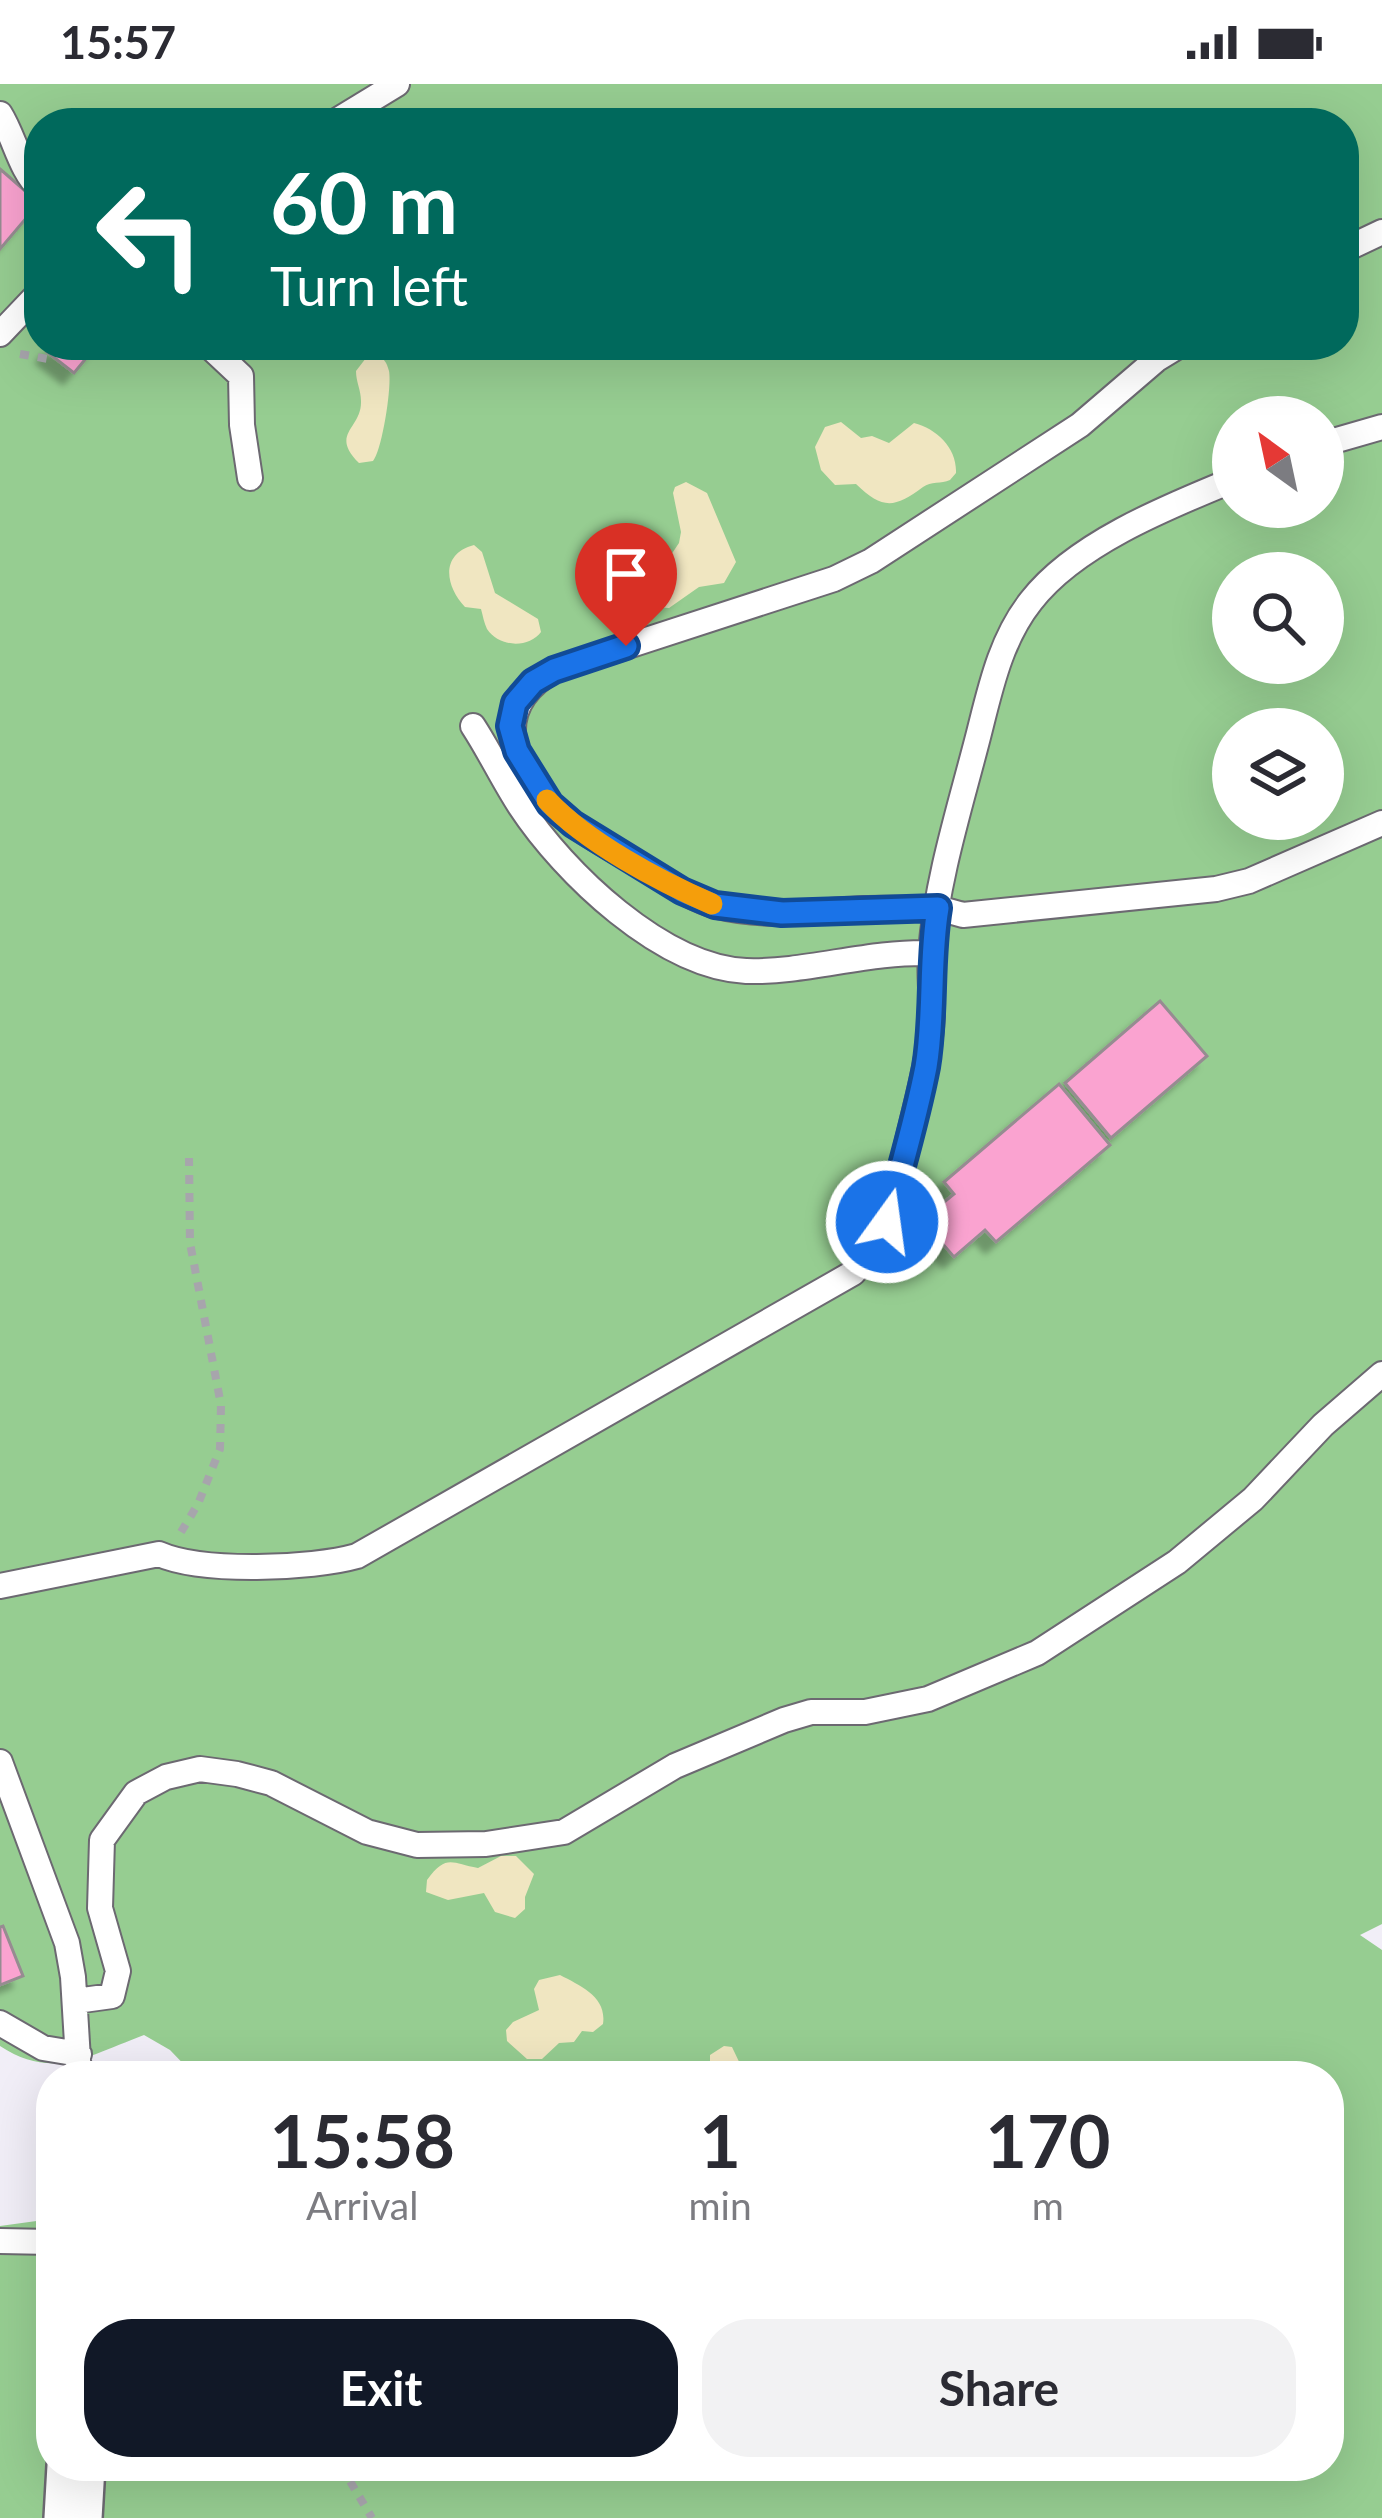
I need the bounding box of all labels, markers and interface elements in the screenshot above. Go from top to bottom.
text: 15:57 [60,15,176,69]
text: 60 m [270,151,458,252]
icon: left [72,156,228,312]
text: Turn left [270,253,468,318]
north arrow [1212,396,1344,528]
map controls [1212,396,1344,840]
pin [575,523,677,646]
icon: arrive [593,541,659,607]
button: search [1212,552,1344,684]
button: layers [1212,708,1344,840]
position arrow [824,1159,950,1285]
text: 15:58 [269,2097,455,2183]
text: 1 [699,2097,741,2183]
text: 170 [985,2097,1110,2183]
text: Arrival [306,2182,418,2228]
text: min [689,2182,752,2228]
text: m [1032,2182,1064,2228]
button: Exit [84,2319,678,2457]
button: Share [702,2319,1296,2457]

